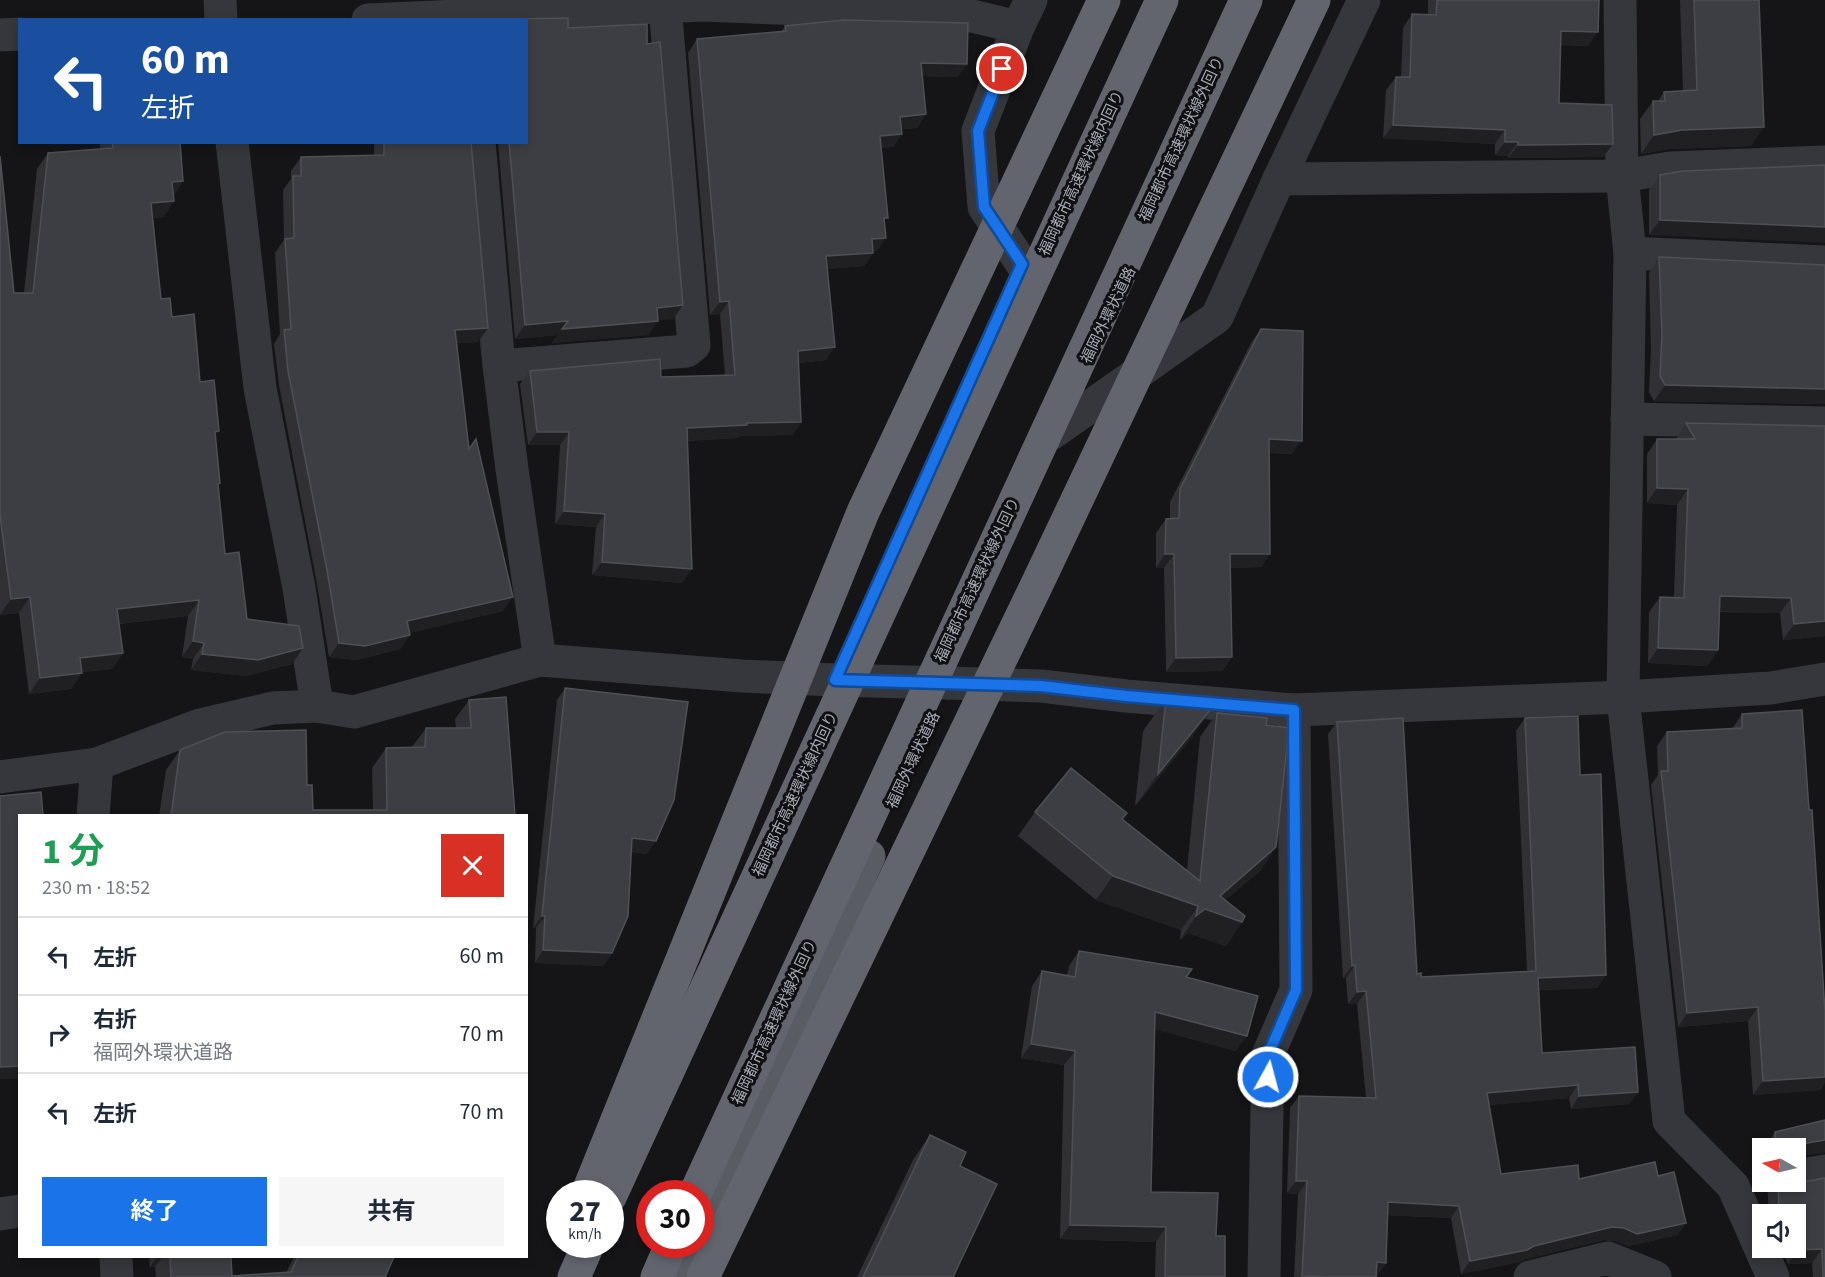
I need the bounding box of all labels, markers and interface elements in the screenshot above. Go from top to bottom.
text: 60 m [141,30,230,90]
icon: left [42,42,120,120]
pin [976,43,1027,94]
icon: arrive [985,52,1018,85]
street label: 福岡都市高速環状線外回り [1134,53,1229,225]
street label: 福岡都市高速環状線内回り [1034,87,1129,259]
text: 左折 [141,89,195,128]
street label: 福岡外環状道路 [1076,263,1141,367]
street label: 福岡都市高速環状線外回り [930,494,1025,666]
street label: 福岡都市高速環状線内回り [748,708,843,880]
street label: 福岡外環状道路 [882,708,945,812]
text: 1 分 [42,826,104,877]
button: close [441,834,504,897]
text: 230 m · 18:52 [42,874,150,902]
street label: 福岡都市高速環状線外回り [727,936,822,1108]
icon: left [42,940,75,973]
text: 60 m [459,940,504,972]
text: 左折 [93,942,137,974]
text: 右折 [93,1004,137,1036]
icon: right [42,1018,75,1051]
text: 70 m [459,1018,504,1050]
text: 福岡外環状道路 [93,1039,233,1067]
position arrow [1236,1045,1300,1109]
icon: left [42,1096,75,1129]
text: 70 m [459,1096,504,1128]
text: 左折 [93,1098,137,1130]
north arrow [1752,1138,1806,1192]
map controls [1752,1138,1806,1258]
button: 終了 [42,1177,267,1246]
button: 共有 [279,1177,504,1246]
speed limit sign: 30 [636,1180,714,1258]
text: 27 [569,1190,601,1233]
button: sound [1752,1204,1806,1258]
text: km/h [568,1224,602,1245]

